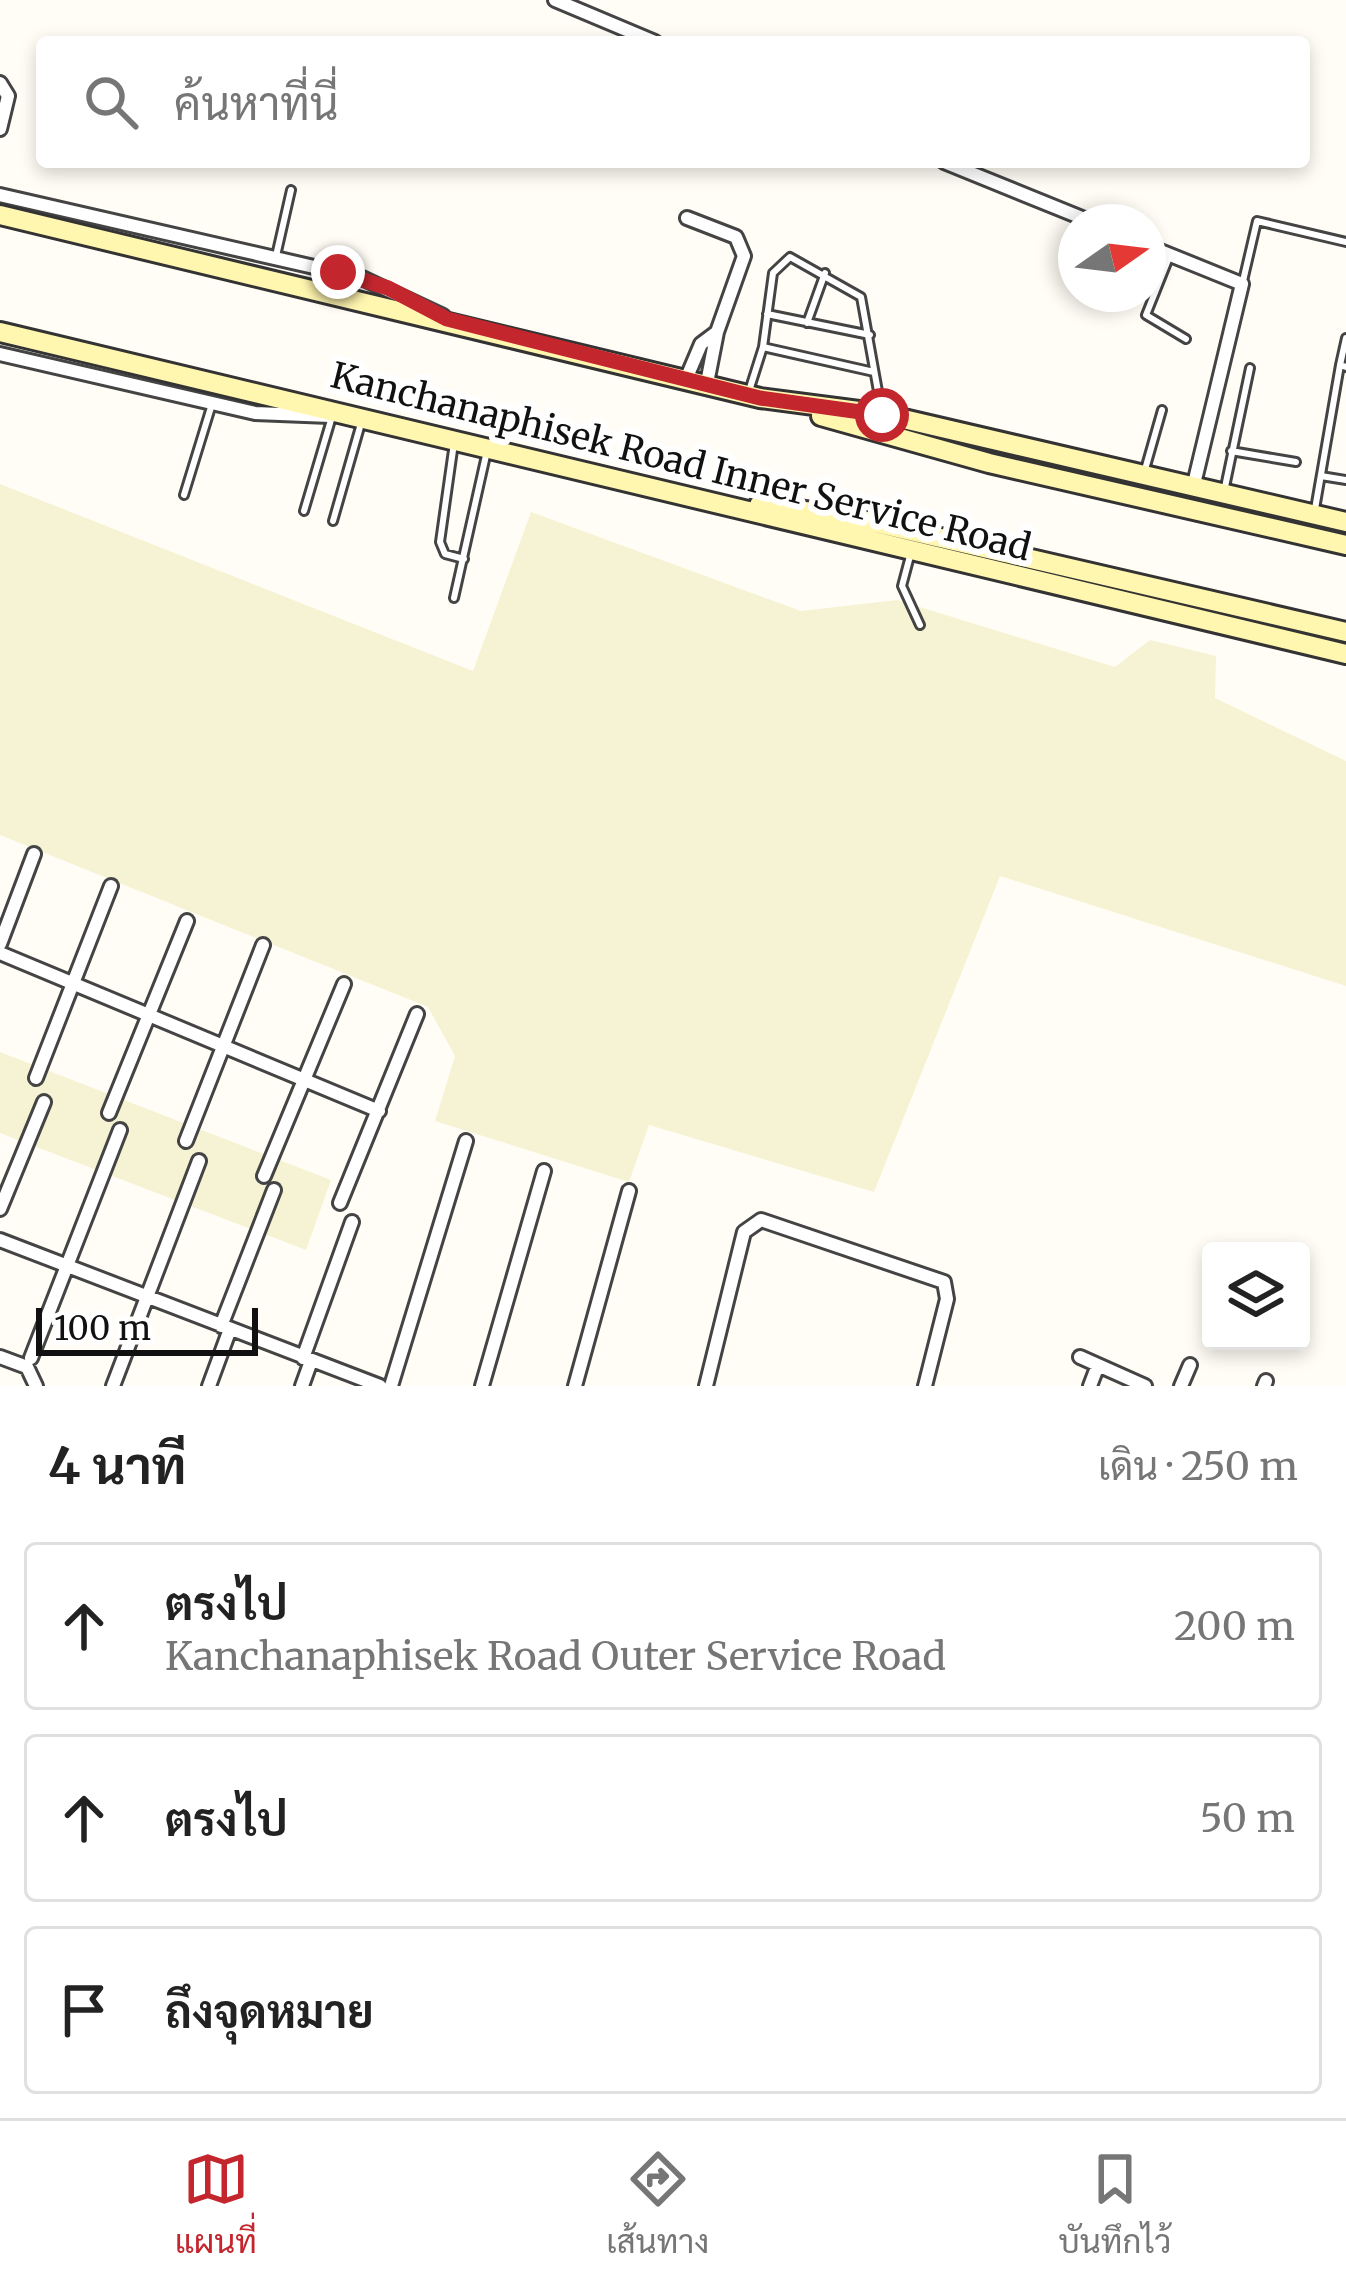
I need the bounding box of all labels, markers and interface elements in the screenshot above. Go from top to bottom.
search box [36,36,1310,168]
icon: search [78,69,144,135]
text: ค้นหาที่นี่ [174,76,338,132]
north arrow [1058,204,1166,312]
route end [311,245,365,299]
street label: Kanchanaphisek Road Inner Service Road [326,353,1035,570]
route start [855,388,909,442]
map controls [1202,1242,1310,1350]
button: layers [1202,1242,1310,1350]
scale bar [36,1302,258,1355]
text: 100 m [54,1308,151,1349]
text: 4 นาที [48,1434,186,1498]
text: เดิน · 250 m [1098,1442,1298,1491]
text: ตรงไป [165,1576,288,1632]
icon: ahead [51,1593,117,1659]
text: 200 m [1174,1602,1295,1651]
text: Kanchanaphisek Road Outer Service Road [165,1632,946,1681]
icon: ahead [51,1785,117,1851]
text: ตรงไป [165,1792,288,1848]
text: 50 m [1200,1794,1295,1843]
icon: arrive [51,1977,117,2043]
text: ถึงจุดหมาย [165,1984,374,2040]
tab: แผนที่ [175,2146,257,2262]
tab: เส้นทาง [606,2146,709,2262]
tab: บันทึกไว้ [1059,2146,1171,2262]

